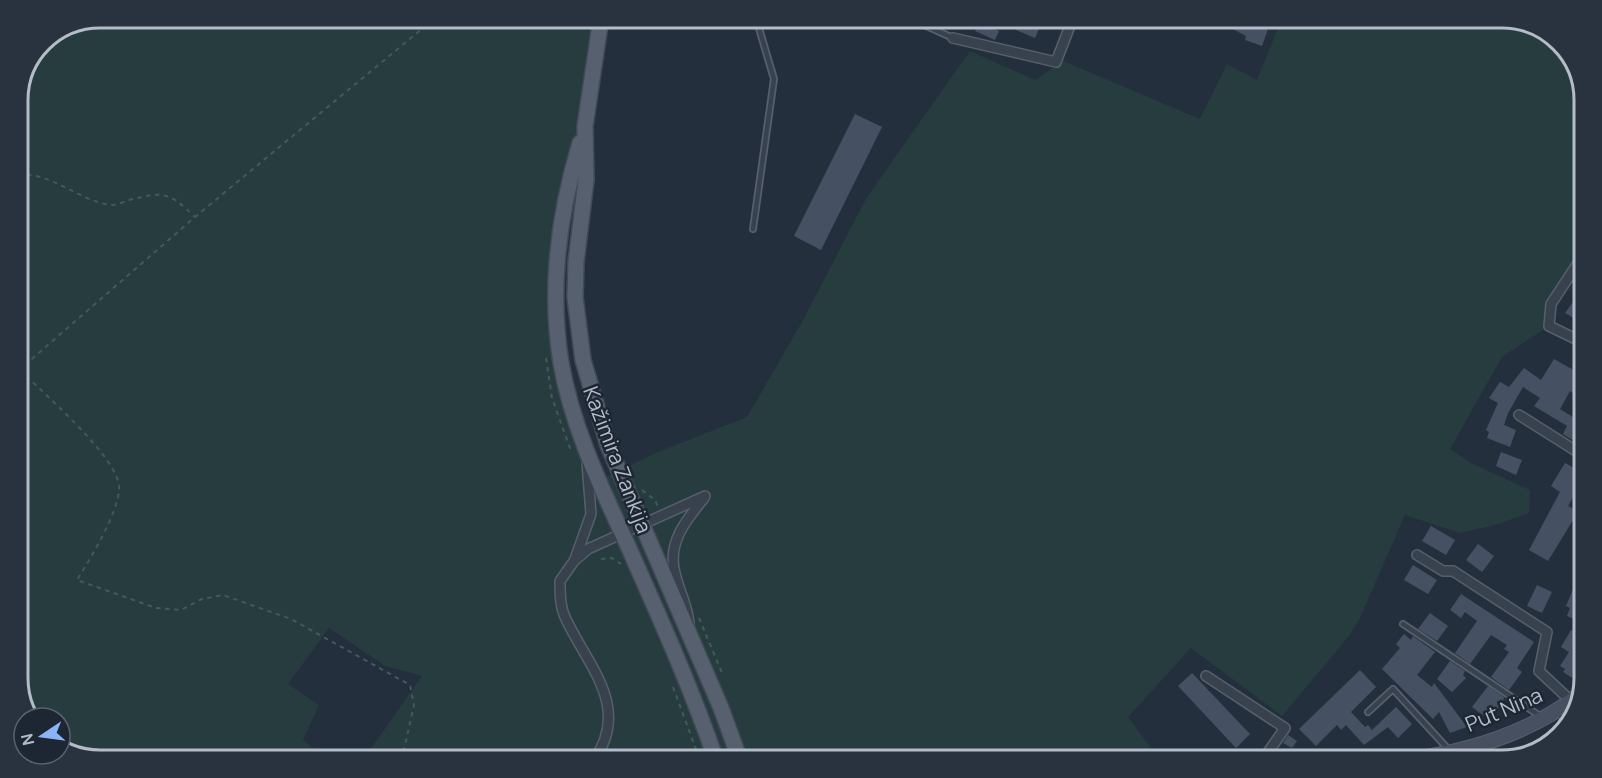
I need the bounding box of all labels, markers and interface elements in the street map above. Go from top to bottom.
street label: Kažimira Zankija [577,382,659,537]
street label: Put Nina [1461,680,1546,738]
north arrow [12,706,72,766]
text: N [15,731,39,747]

